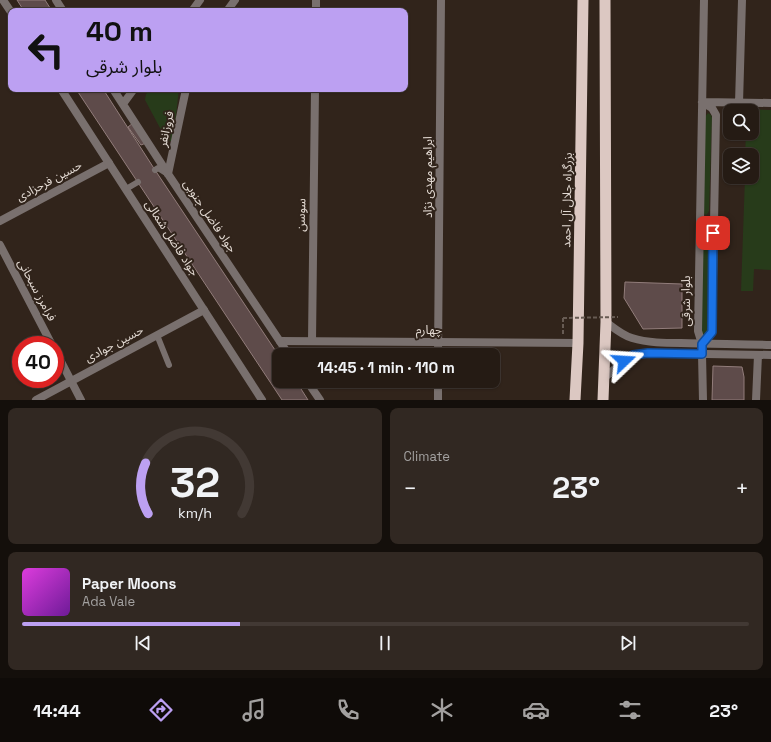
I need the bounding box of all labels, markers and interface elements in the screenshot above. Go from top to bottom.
text: 40 m [86,13,153,49]
icon: left [20,24,72,76]
text: بلوار شرقی [86,55,162,78]
map controls [723,104,759,184]
button: search [723,104,759,140]
street label: فروزانفر [154,110,178,149]
street label: ابراهیم مهدی نژاد [420,136,437,218]
button: layers [723,148,759,184]
street label: بزرگراه جلال آل احمد [558,152,576,248]
street label: حسین فرحزادی [13,157,85,205]
street label: جواد فاضل جنوبی [180,176,240,256]
street label: جواد فاضل شمالی [141,197,203,279]
street label: سوسن [293,198,309,232]
pin [696,216,730,250]
icon: arrive [702,222,724,244]
street label: فرامرز سبحانی [14,256,60,324]
street label: بلوار شرقی [678,276,694,326]
street label: حسین جوادی [82,322,146,366]
street label: چهارم [416,322,442,339]
speed limit sign: 40 [12,336,64,388]
position arrow [603,340,645,382]
text: 14:45 · 1 min · 110 m [317,358,455,377]
text: Climate [404,448,450,465]
text: 32 [170,456,220,509]
text: 23° [552,468,600,507]
text: − [404,474,417,502]
text: + [735,474,749,502]
text: km/h [178,504,212,522]
text: Paper Moons [82,574,176,593]
text: Ada Vale [82,593,135,610]
icon: previous [132,632,154,654]
icon: pause [374,632,396,654]
icon: next [617,632,639,654]
icon: directions [147,696,175,724]
icon: music [240,696,268,724]
icon: phone [334,696,362,724]
icon: climate [428,696,456,724]
icon: car [522,696,550,724]
icon: filters [616,696,644,724]
text: 14:44 [33,699,81,722]
text: 23° [709,699,738,722]

